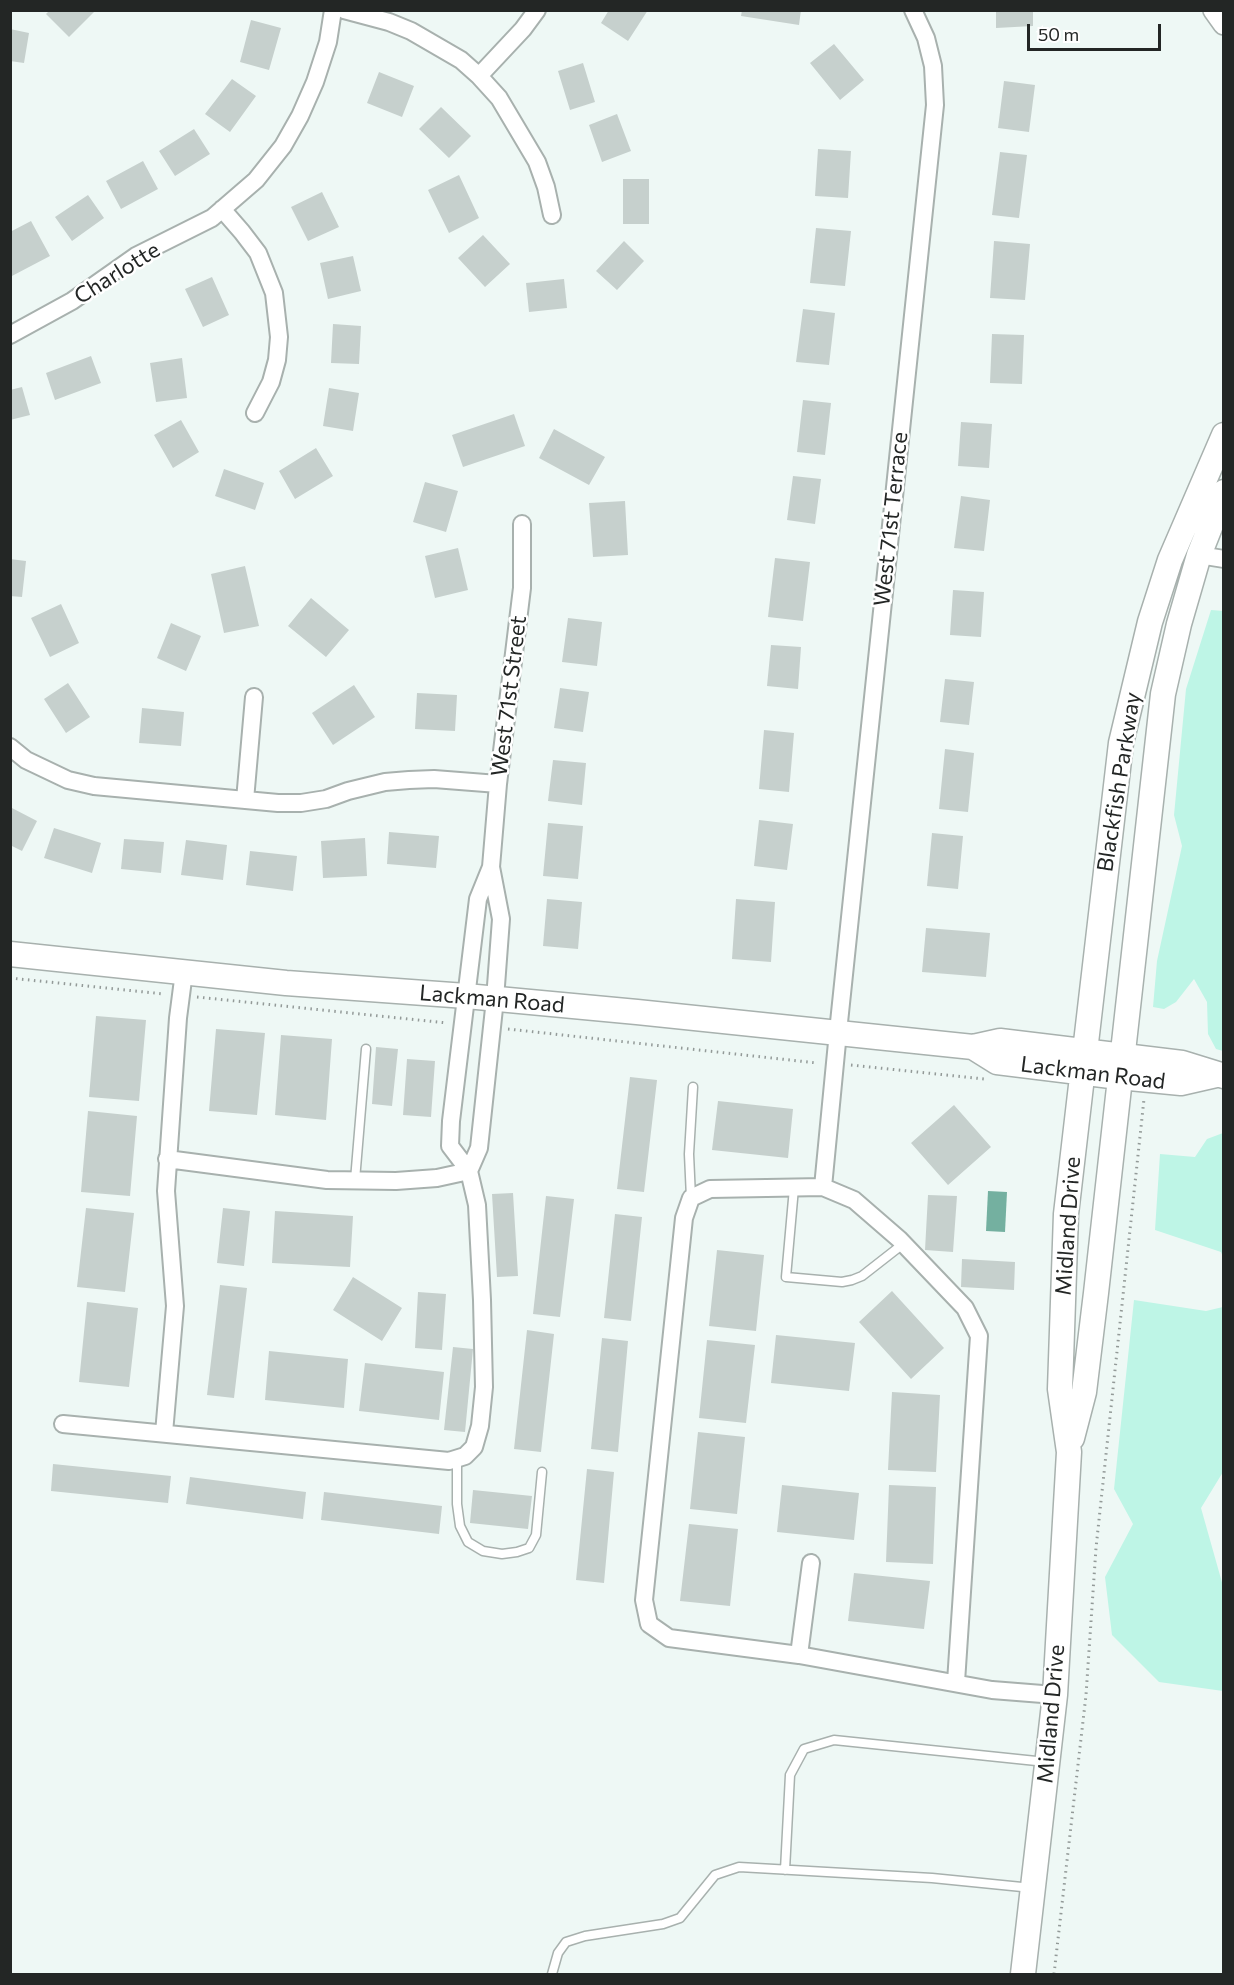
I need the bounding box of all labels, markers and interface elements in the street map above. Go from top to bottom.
scale bar [1030,12,1164,50]
text: 50 m [1038,23,1079,45]
street label: Charlotte [69,236,165,310]
street label: West 71st Terrace [869,430,913,608]
street label: West 71st Street [486,614,532,778]
street label: Blackfish Parkway [1092,690,1146,874]
street label: Lackman Road [418,979,566,1019]
street label: Lackman Road [1019,1051,1167,1095]
street label: Midland Drive [1050,1156,1086,1296]
street label: Midland Drive [1032,1644,1070,1784]

